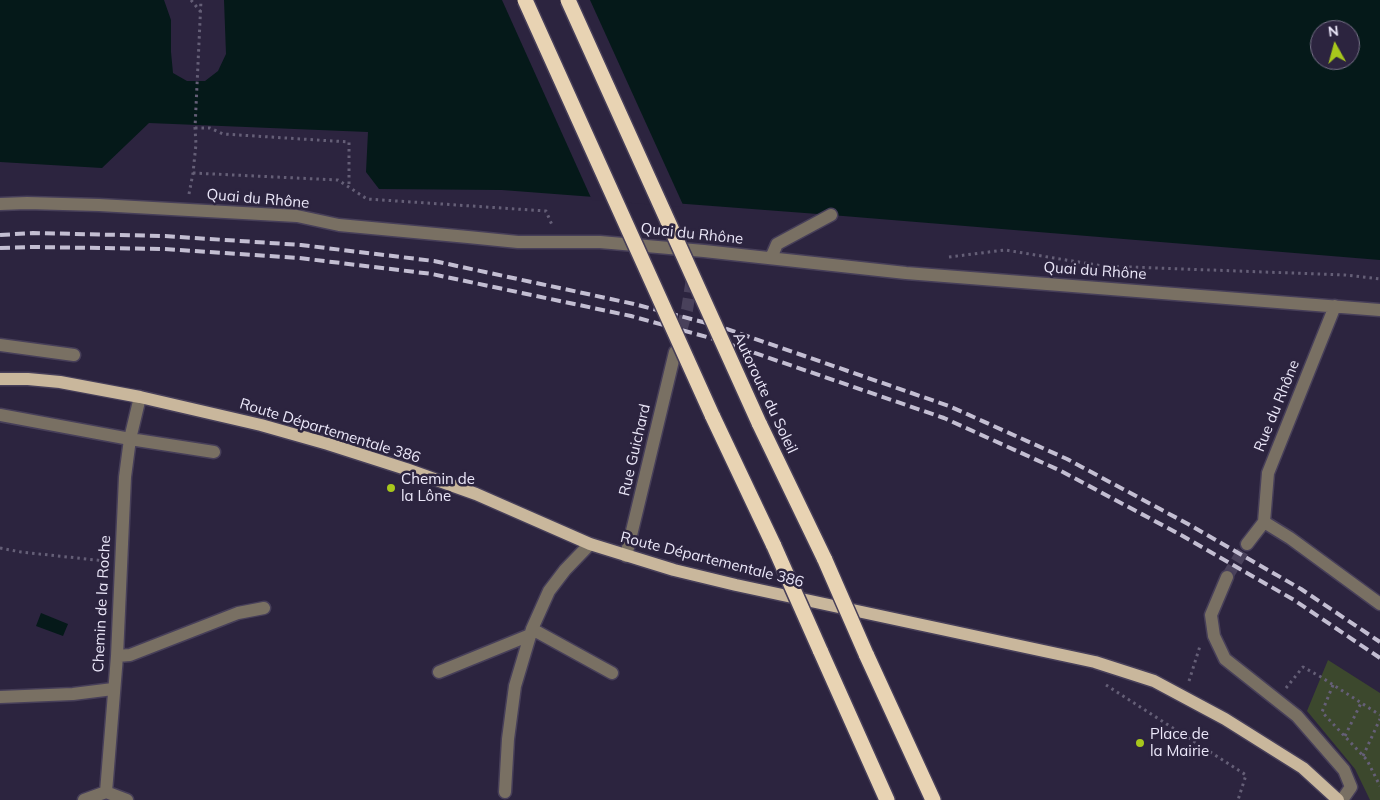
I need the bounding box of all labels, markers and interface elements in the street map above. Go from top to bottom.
north arrow [1310,20,1360,70]
text: N [1327,22,1340,41]
street label: Quai du Rhône [206,186,310,212]
street label: Quai du Rhône [640,220,744,248]
street label: Quai du Rhône [1043,258,1147,284]
street label: Autoroute du Soleil [729,330,801,456]
street label: Rue du Rhône [1250,357,1304,455]
street label: Route Départementale 386 [237,395,423,467]
street label: Rue Guichard [616,402,654,498]
place label: Chemin de la Lône [401,470,475,505]
marker: Chemin de la Lône [385,482,397,494]
street label: Route Départementale 386 [619,528,805,592]
street label: Chemin de la Roche [89,535,115,673]
place label: Place de la Mairie [1150,725,1209,760]
marker: Place de la Mairie [1134,737,1146,749]

